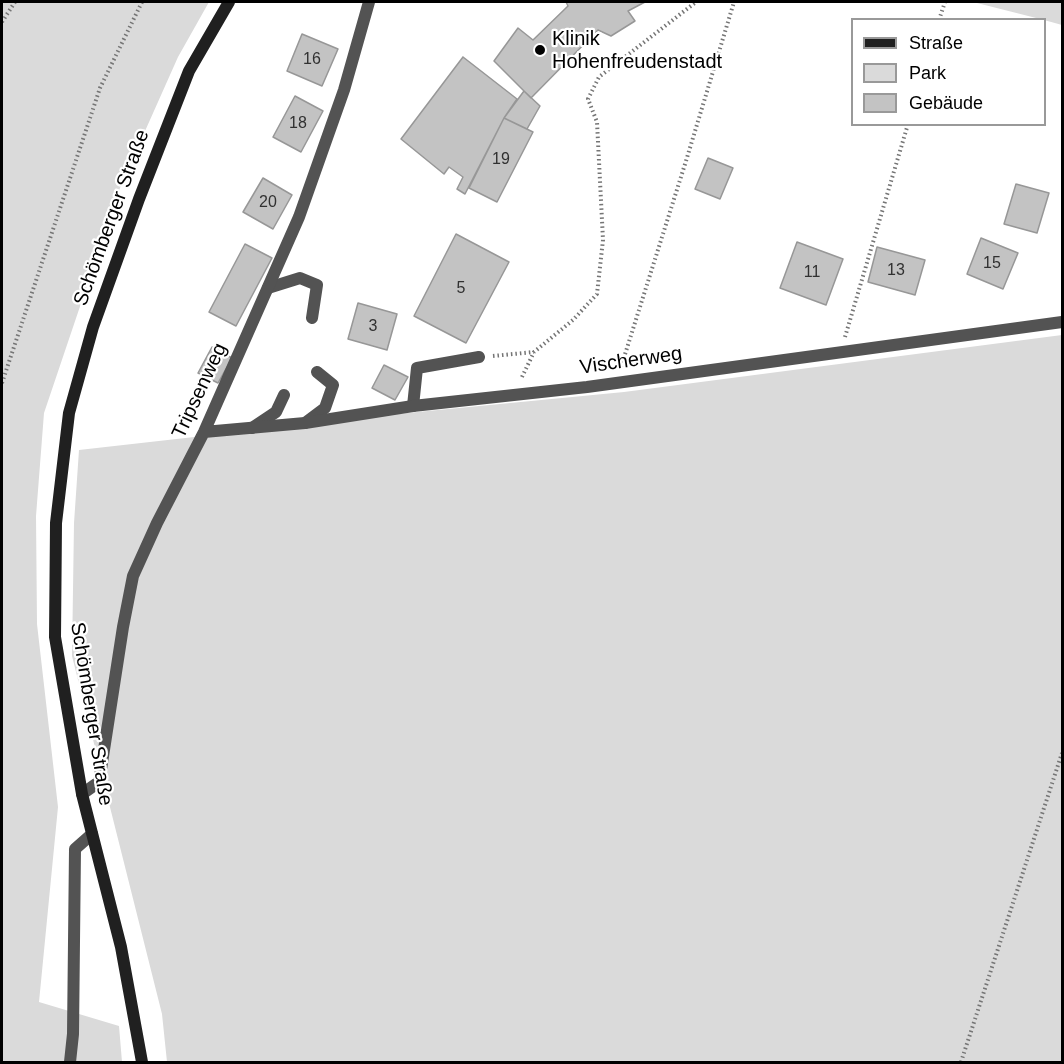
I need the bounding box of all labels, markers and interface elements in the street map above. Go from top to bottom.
legend [851,18,1046,126]
place label: Klinik Hohenfreudenstadt [552,27,722,74]
text: Straße [909,33,963,53]
marker: Klinik Hohenfreudenstadt [533,43,547,57]
house number: 16 [303,50,321,70]
text: Park [909,63,946,83]
text: Gebäude [909,93,983,113]
house number: 18 [289,114,307,134]
street label: Schömberger Straße [69,127,155,309]
house number: 19 [492,150,510,170]
house number: 20 [259,193,277,213]
house number: 15 [983,254,1001,274]
house number: 13 [887,261,905,281]
house number: 11 [804,263,820,283]
house number: 5 [457,279,465,299]
house number: 3 [369,317,377,337]
street label: Tripsenweg [167,339,233,443]
street label: Vischerweg [578,342,684,380]
street label: Schömberger Straße [65,620,117,808]

